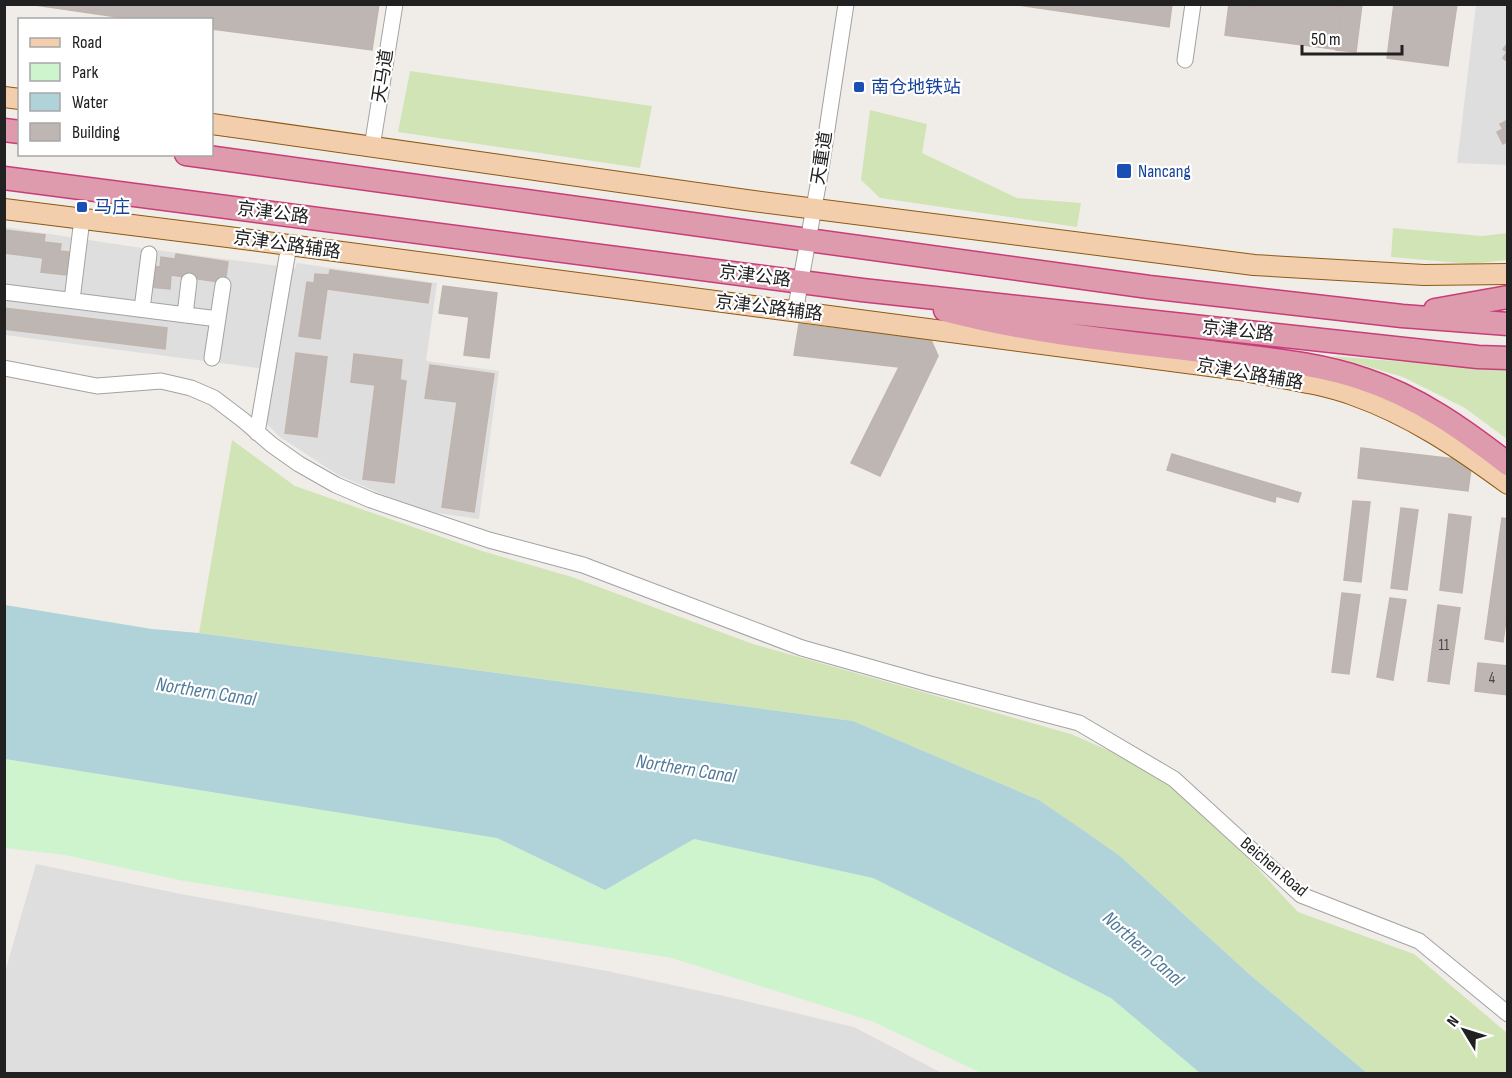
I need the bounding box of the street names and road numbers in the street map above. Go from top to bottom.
street label: 天马道 [368,48,398,104]
street label: 天重道 [807,130,837,186]
street label: 京津公路 [236,198,310,228]
street label: 京津公路辅路 [232,227,342,263]
street label: 京津公路 [718,261,792,291]
street label: 京津公路辅路 [714,291,824,325]
street label: 京津公路 [1201,317,1275,345]
street label: 京津公路辅路 [1195,354,1305,394]
street label: Beichen Road [1236,833,1312,901]

